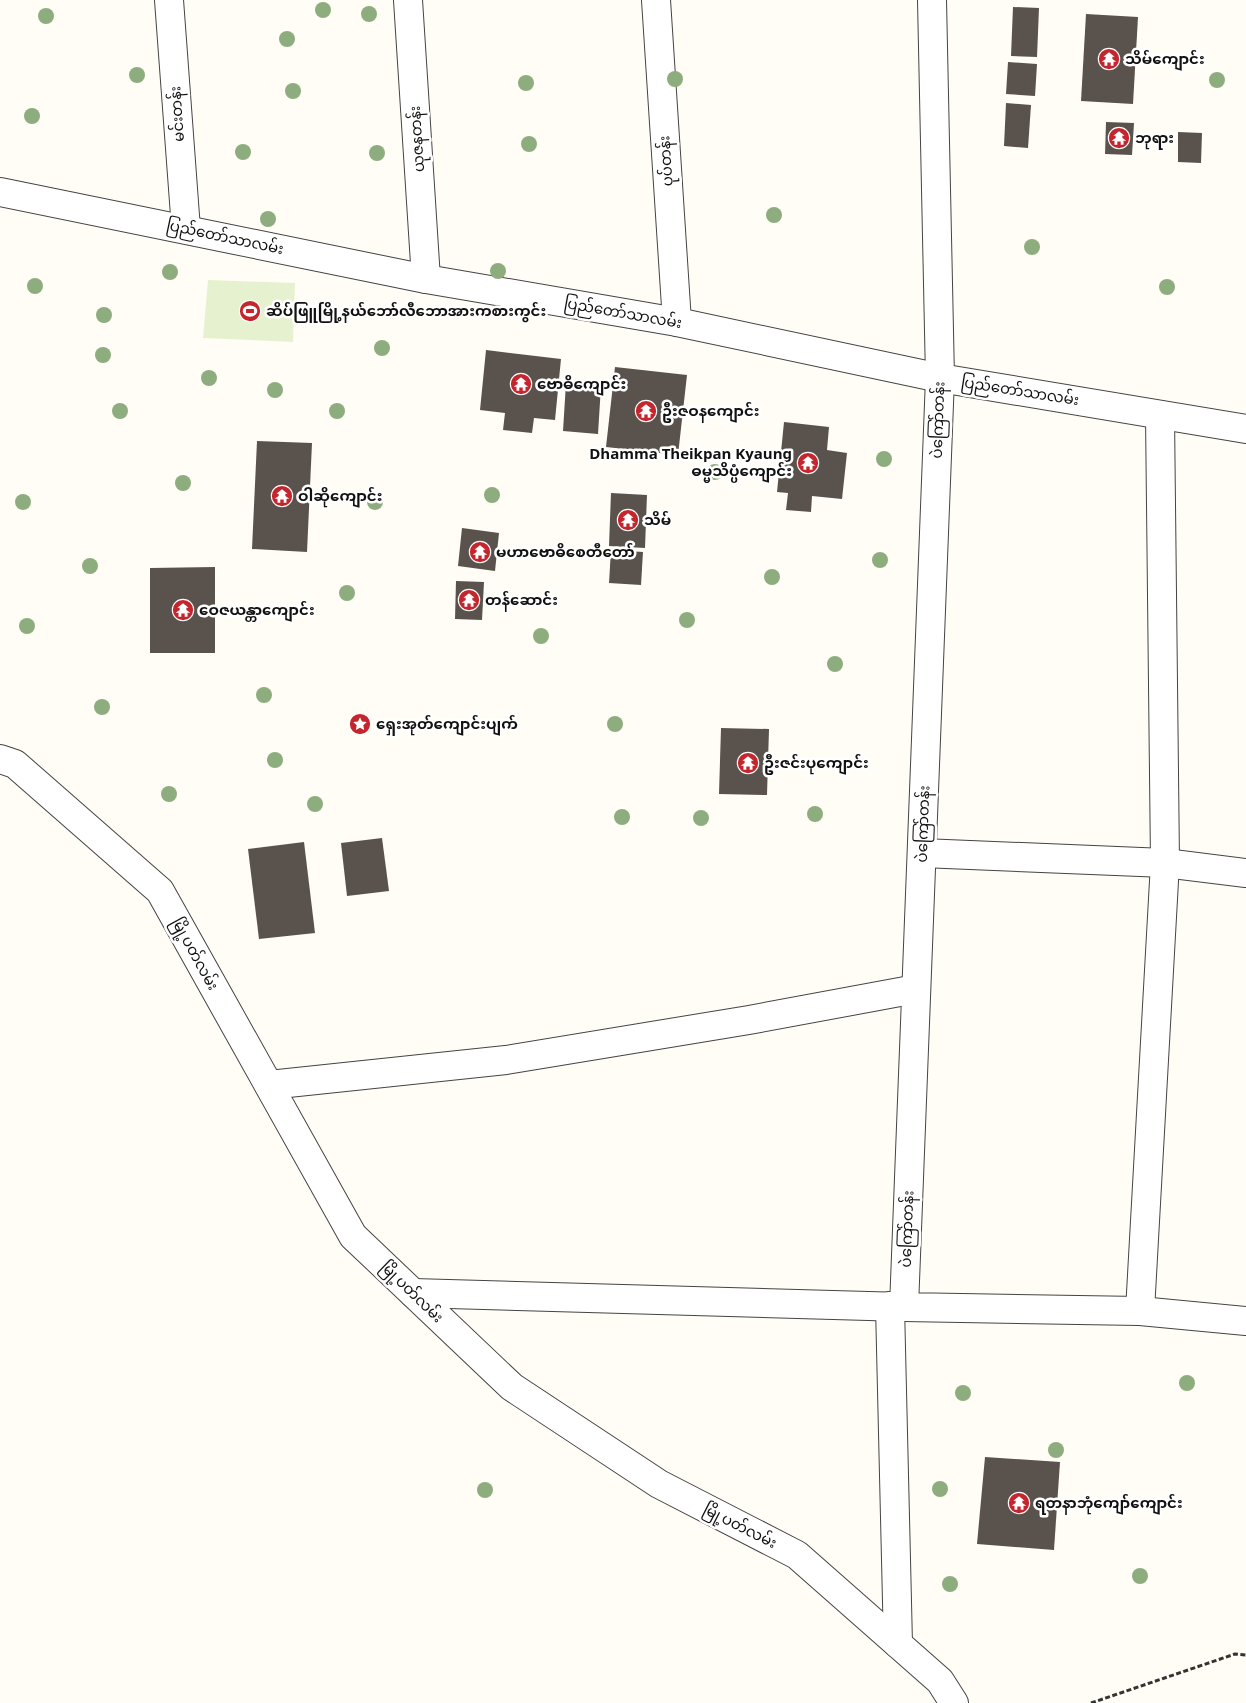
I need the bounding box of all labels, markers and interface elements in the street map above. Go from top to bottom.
place label: သိမ်ကျောင်း [1125,44,1205,77]
temple icon: သိမ်ကျောင်း [1097,47,1121,71]
street label: မင်းတန်း [160,85,197,143]
street label: ယုဇနတန်း [400,105,437,173]
place label: ဘုရား [1135,123,1174,156]
temple icon: ဘုရား [1107,126,1131,150]
street label: ပုပ်တန်း [649,134,686,187]
street label: ပြည်တော်သာလမ်း [163,210,286,267]
street label: ပြည်တော်သာလမ်း [561,288,684,341]
place label: ဆိပ်ဖြူမြို့နယ်ဘော်လီဘောအားကစားကွင်း [266,296,546,329]
sports icon: ဆိပ်ဖြူမြို့နယ်ဘော်လီဘောအားကစားကွင်း [238,299,262,323]
street label: ပြည်တော်သာလမ်း [958,367,1081,418]
place label: ဗောဓိကျောင်း [537,369,626,402]
temple icon: ဗောဓိကျောင်း [509,372,533,396]
street label: ပဲကြော်တန်း [922,381,957,459]
place label: ဦးဇဝနကျောင်း [662,396,760,429]
temple icon: ဦးဇဝနကျောင်း [634,399,658,423]
place label: Dhamma Theikpan Kyaung ဓမ္မသိပ္ပံကျောင်း [589,439,792,489]
temple icon: Dhamma Theikpan Kyaung ဓမ္မသိပ္ပံကျောင်း [796,451,820,475]
place label: ဝါဆိုကျောင်း [298,481,382,514]
temple icon: ဝါဆိုကျောင်း [270,484,294,508]
place label: သိမ် [644,505,671,538]
temple icon: သိမ် [616,508,640,532]
place label: မဟာဗောဓိစေတီတော် [496,537,635,570]
temple icon: မဟာဗောဓိစေတီတော် [468,540,492,564]
place label: တန်ဆောင်း [485,585,558,618]
temple icon: တန်ဆောင်း [457,588,481,612]
place label: ဝေဇယန္တာကျောင်း [199,595,315,628]
temple icon: ဝေဇယန္တာကျောင်း [171,598,195,622]
place label: ရှေးအုတ်ကျောင်းပျက် [376,709,518,742]
place icon: ရှေးအုတ်ကျောင်းပျက် [348,712,372,736]
place label: ဦးဇင်းပုကျောင်း [764,748,869,781]
temple icon: ဦးဇင်းပုကျောင်း [736,751,760,775]
street label: ပဲကြော်တန်း [907,785,942,863]
street label: မြို့ပတ်လမ်း [160,912,227,998]
street label: ပဲကြော်တန်း [891,1190,926,1268]
street label: မြို့ပတ်လမ်း [371,1253,451,1333]
place label: ရတနာဘုံကျော်ကျောင်း [1035,1488,1183,1521]
temple icon: ရတနာဘုံကျော်ကျောင်း [1007,1491,1031,1515]
street label: မြို့ပတ်လမ်း [696,1495,782,1560]

